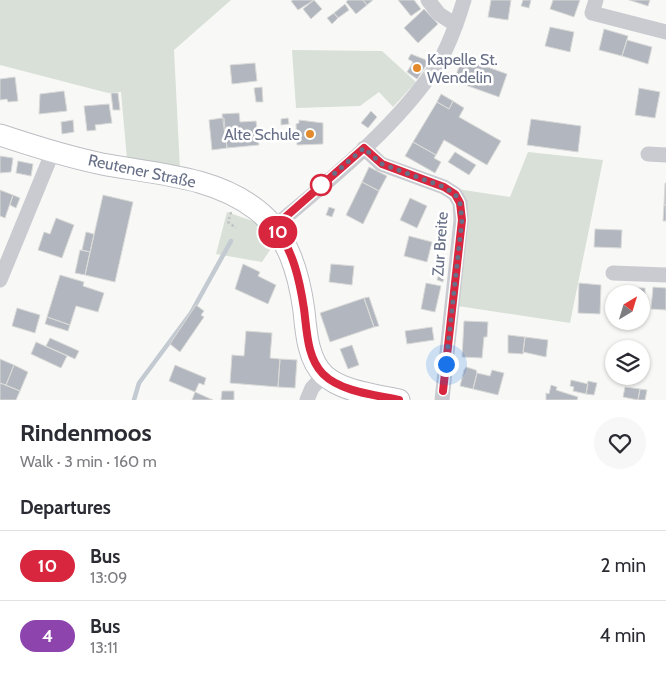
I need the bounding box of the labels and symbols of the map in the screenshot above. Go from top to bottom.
place label: Kapelle St. Wendelin [427,50,498,87]
marker: Kapelle St. Wendelin [411,62,423,74]
place label: Alte Schule [224,125,300,144]
marker: Alte Schule [304,128,316,140]
street label: Reutener Straße [86,150,198,192]
unlabelled marker [310,174,332,196]
street label: Zur Breite [428,211,452,277]
line badge: 10 [256,216,300,248]
north arrow [605,285,650,330]
your location [434,352,459,377]

